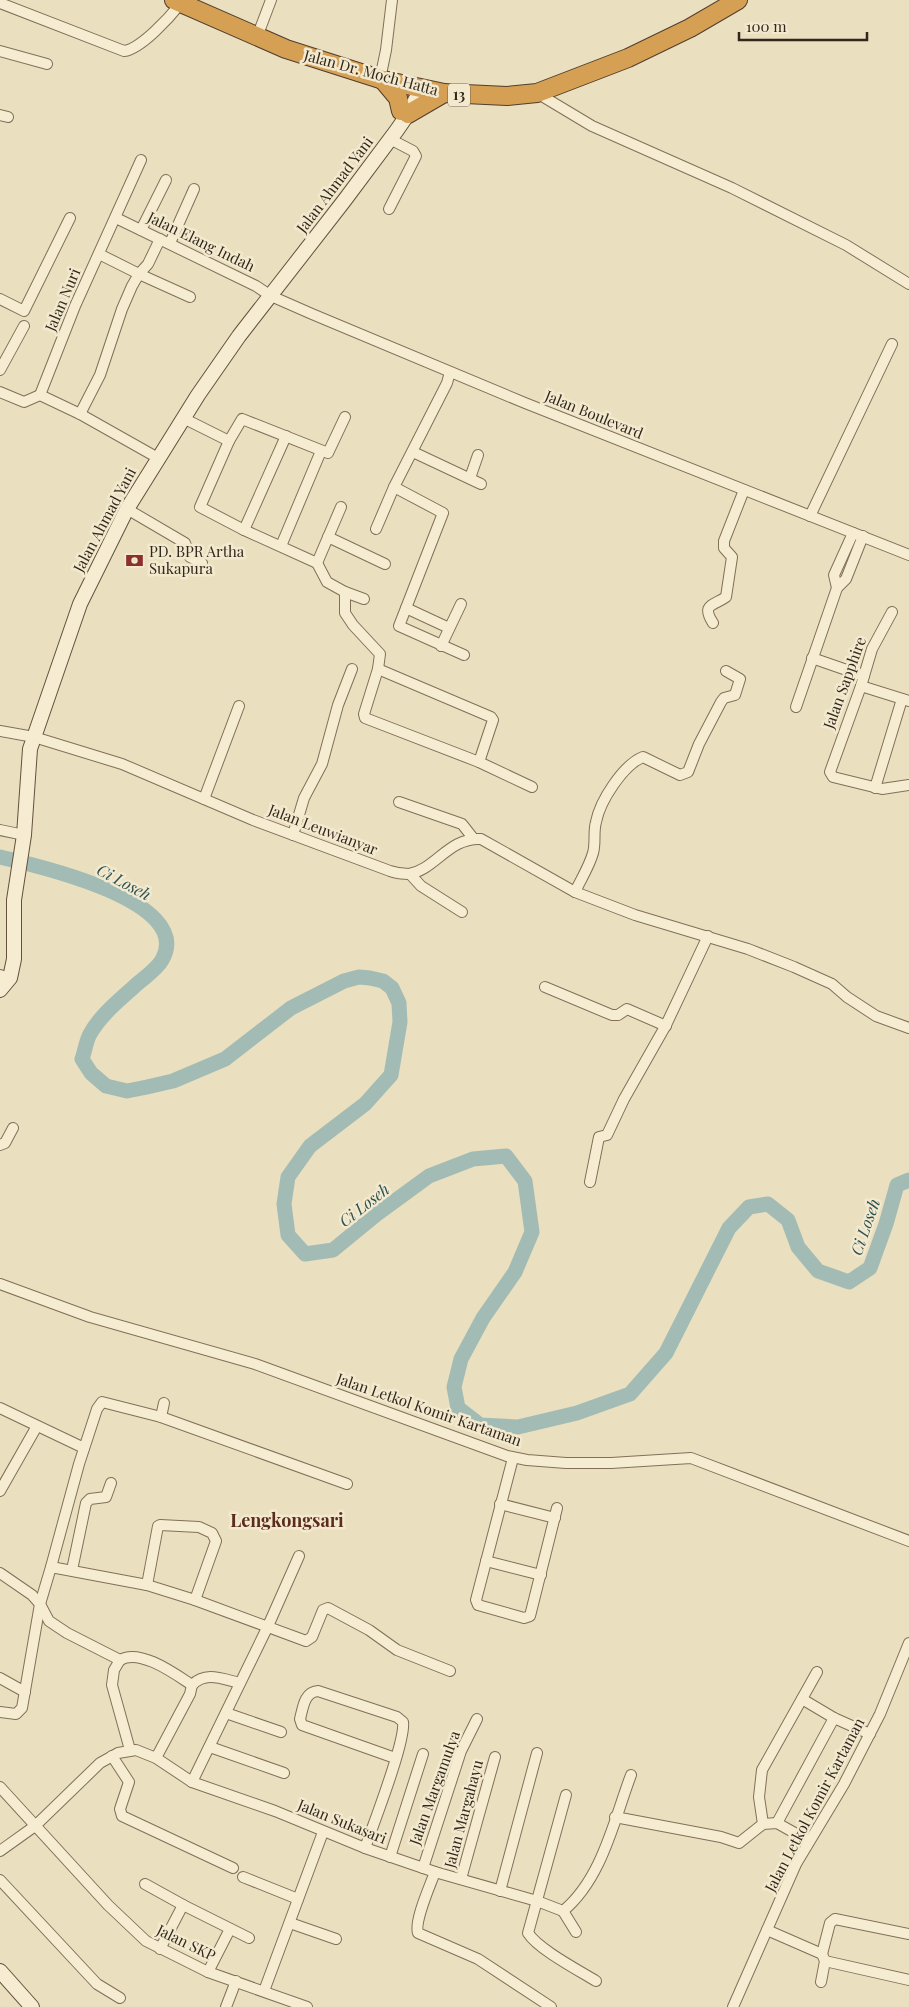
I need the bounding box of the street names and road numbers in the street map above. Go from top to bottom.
street label: Jalan Dr. Moch Hatta [301,44,441,100]
road number: 13 [448,84,470,106]
street label: Jalan Ahmad Yani [291,132,377,237]
street label: Jalan Elang Indah [144,206,259,276]
street label: Jalan Nuri [39,264,85,335]
street label: Jalan Boulevard [541,385,647,443]
street label: Jalan Ahmad Yani [68,463,140,576]
street label: Jalan Sapphire [818,634,870,732]
street label: Jalan Leuwianyar [265,799,381,859]
street label: Jalan Letkol Komir Kartaman [333,1368,525,1450]
street label: Jalan Letkol Komir Kartaman [759,1714,869,1896]
street label: Jalan Margamulya [404,1727,464,1848]
street label: Jalan Margahayu [439,1757,487,1871]
street label: Jalan Sukasari [294,1794,390,1848]
street label: Jalan SKP [153,1919,219,1965]

